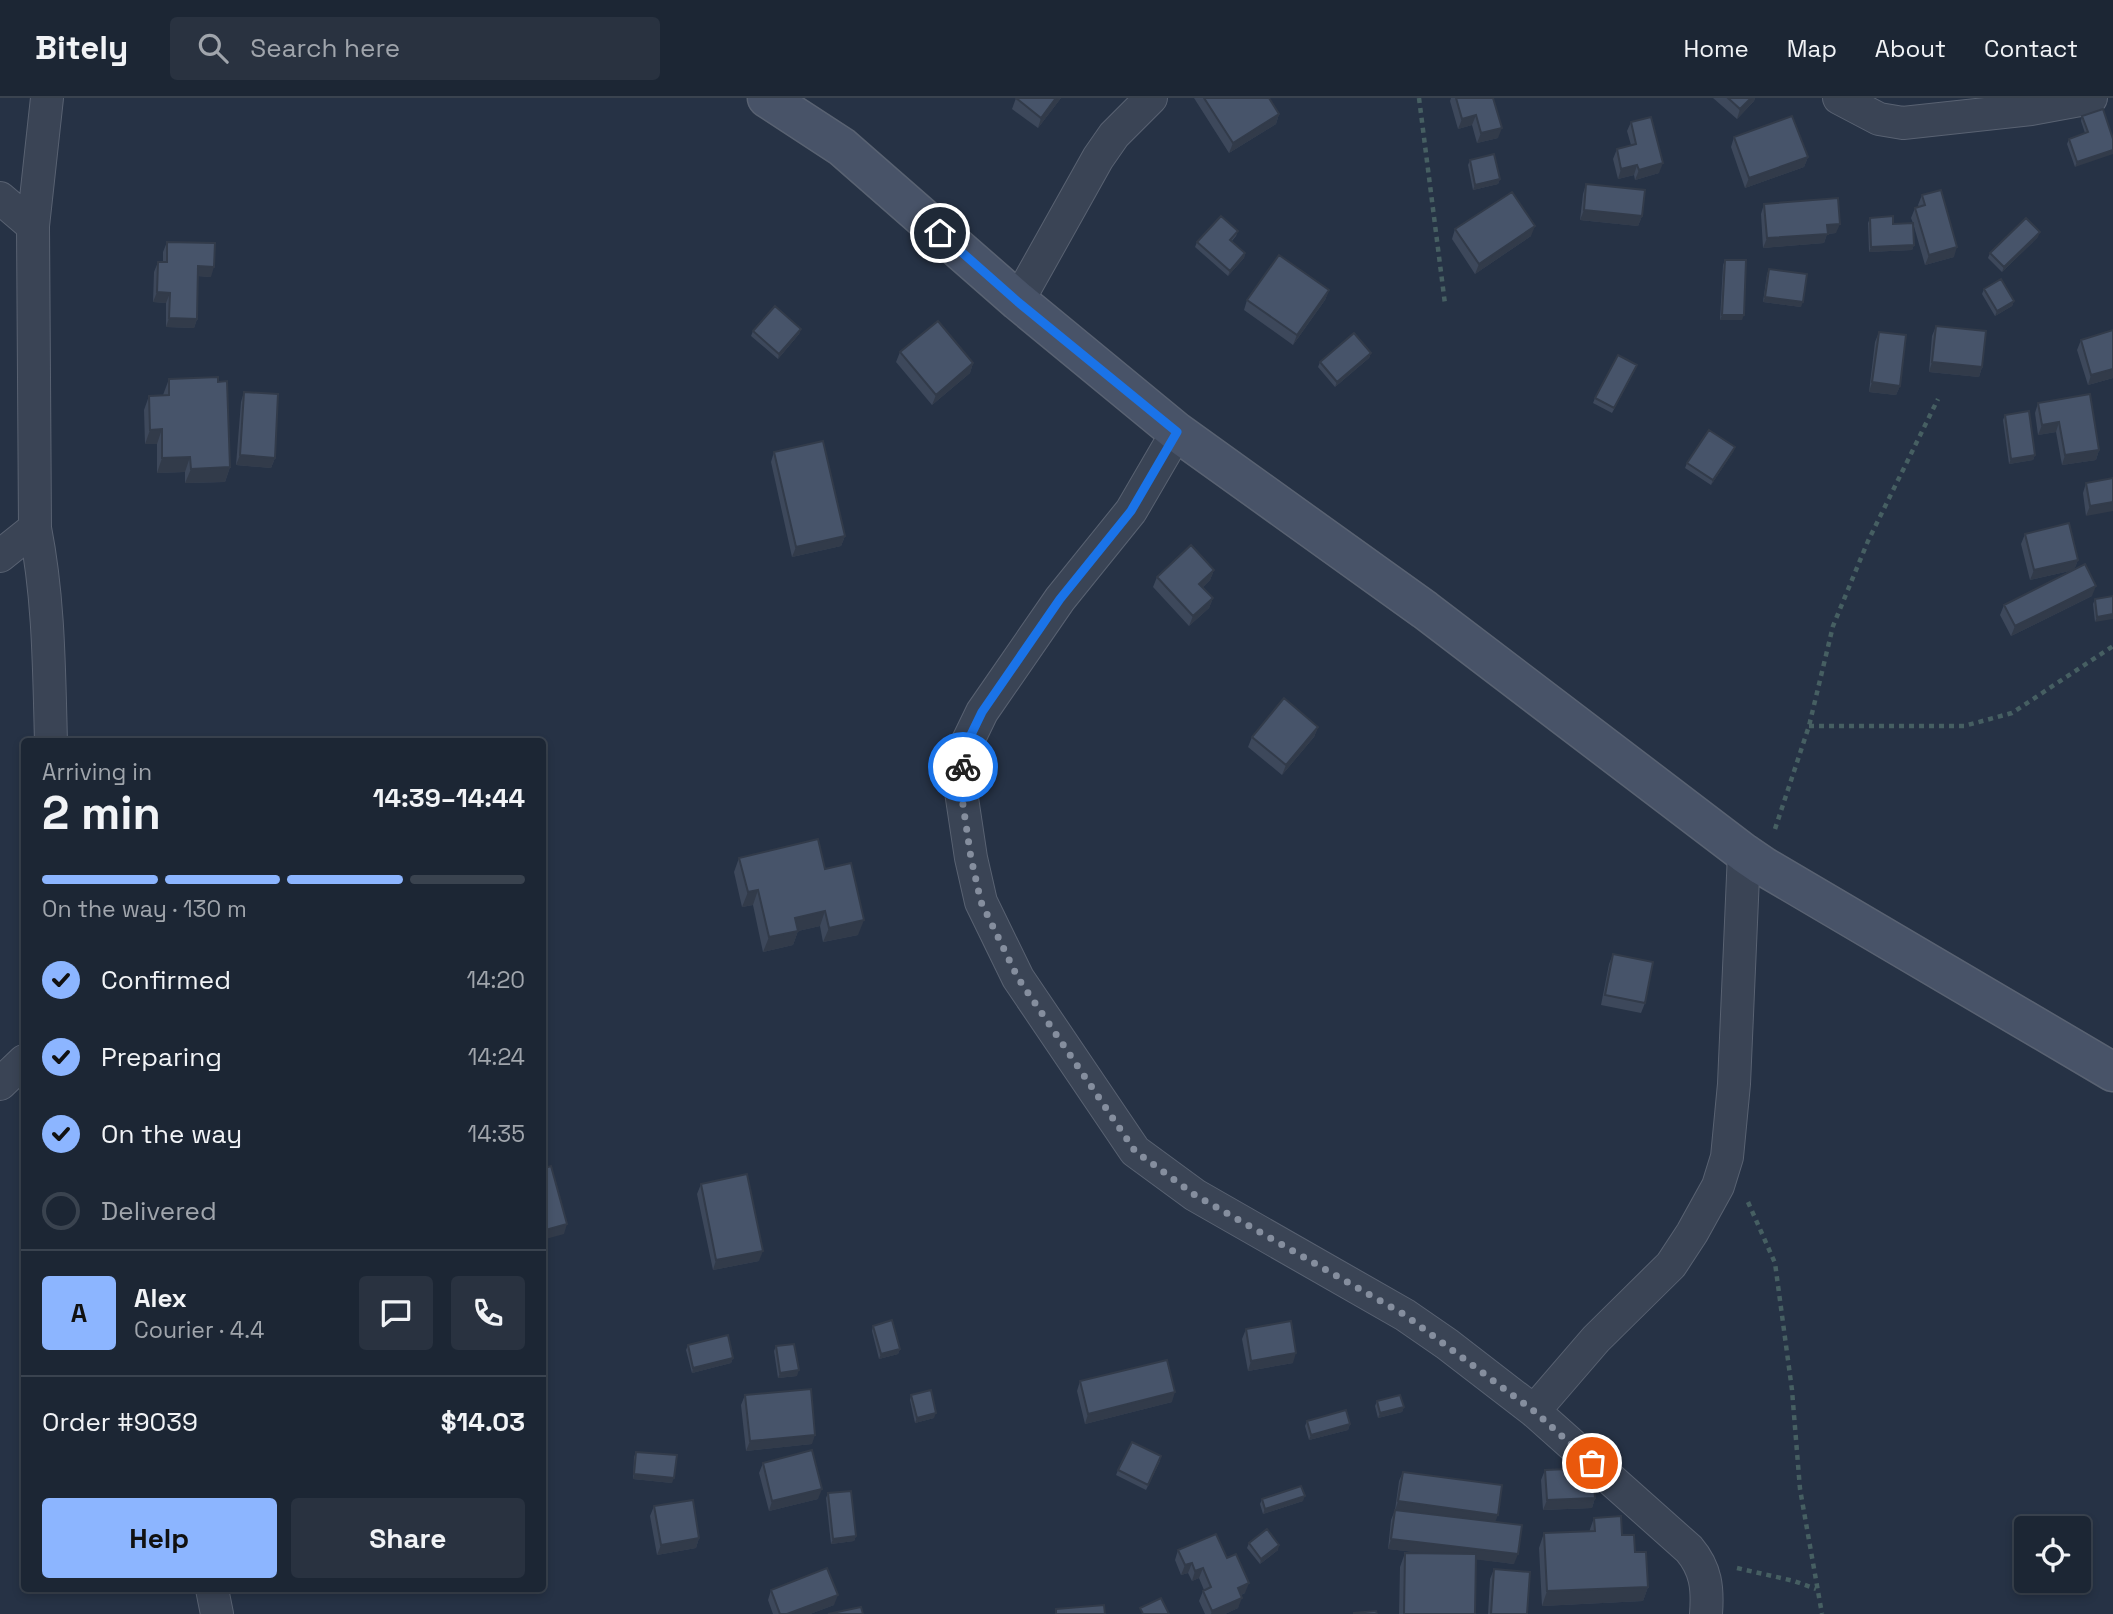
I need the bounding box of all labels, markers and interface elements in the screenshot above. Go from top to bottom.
search box [170,17,660,80]
text: Bitely [35,27,128,69]
icon: search [194,29,232,67]
text: Search here [250,31,400,65]
text: Home [1683,33,1749,64]
text: Map [1787,33,1837,64]
text: About [1875,33,1946,64]
text: Contact [1984,33,2078,64]
pin [910,203,970,263]
icon: home [921,214,959,252]
courier [928,732,998,802]
icon: bike [944,748,982,786]
text: Arriving in [42,757,152,787]
text: 14:39–14:44 [373,781,525,815]
text: 2 min [42,784,161,842]
text: On the way · 130 m [42,894,247,924]
icon: check [42,961,80,999]
text: Confirmed [101,963,231,997]
text: 14:20 [467,965,525,995]
icon: check [42,1038,80,1076]
text: Preparing [101,1040,222,1074]
text: 14:24 [468,1042,525,1072]
icon: check [42,1115,80,1153]
text: On the way [101,1117,242,1151]
text: 14:35 [468,1119,525,1149]
text: Delivered [101,1194,217,1228]
button: chat [359,1276,433,1350]
button: phone [451,1276,525,1350]
text: Alex [134,1281,187,1315]
text: A [71,1296,87,1330]
text: Courier · 4.4 [134,1315,264,1345]
text: Order #9039 [42,1405,198,1439]
text: $14.03 [441,1405,525,1439]
pin [1562,1433,1622,1493]
icon: bag [1573,1444,1611,1482]
button: Help [42,1498,277,1578]
button: Share [291,1498,525,1578]
map controls [2014,1516,2091,1593]
button: locate [2014,1516,2091,1593]

